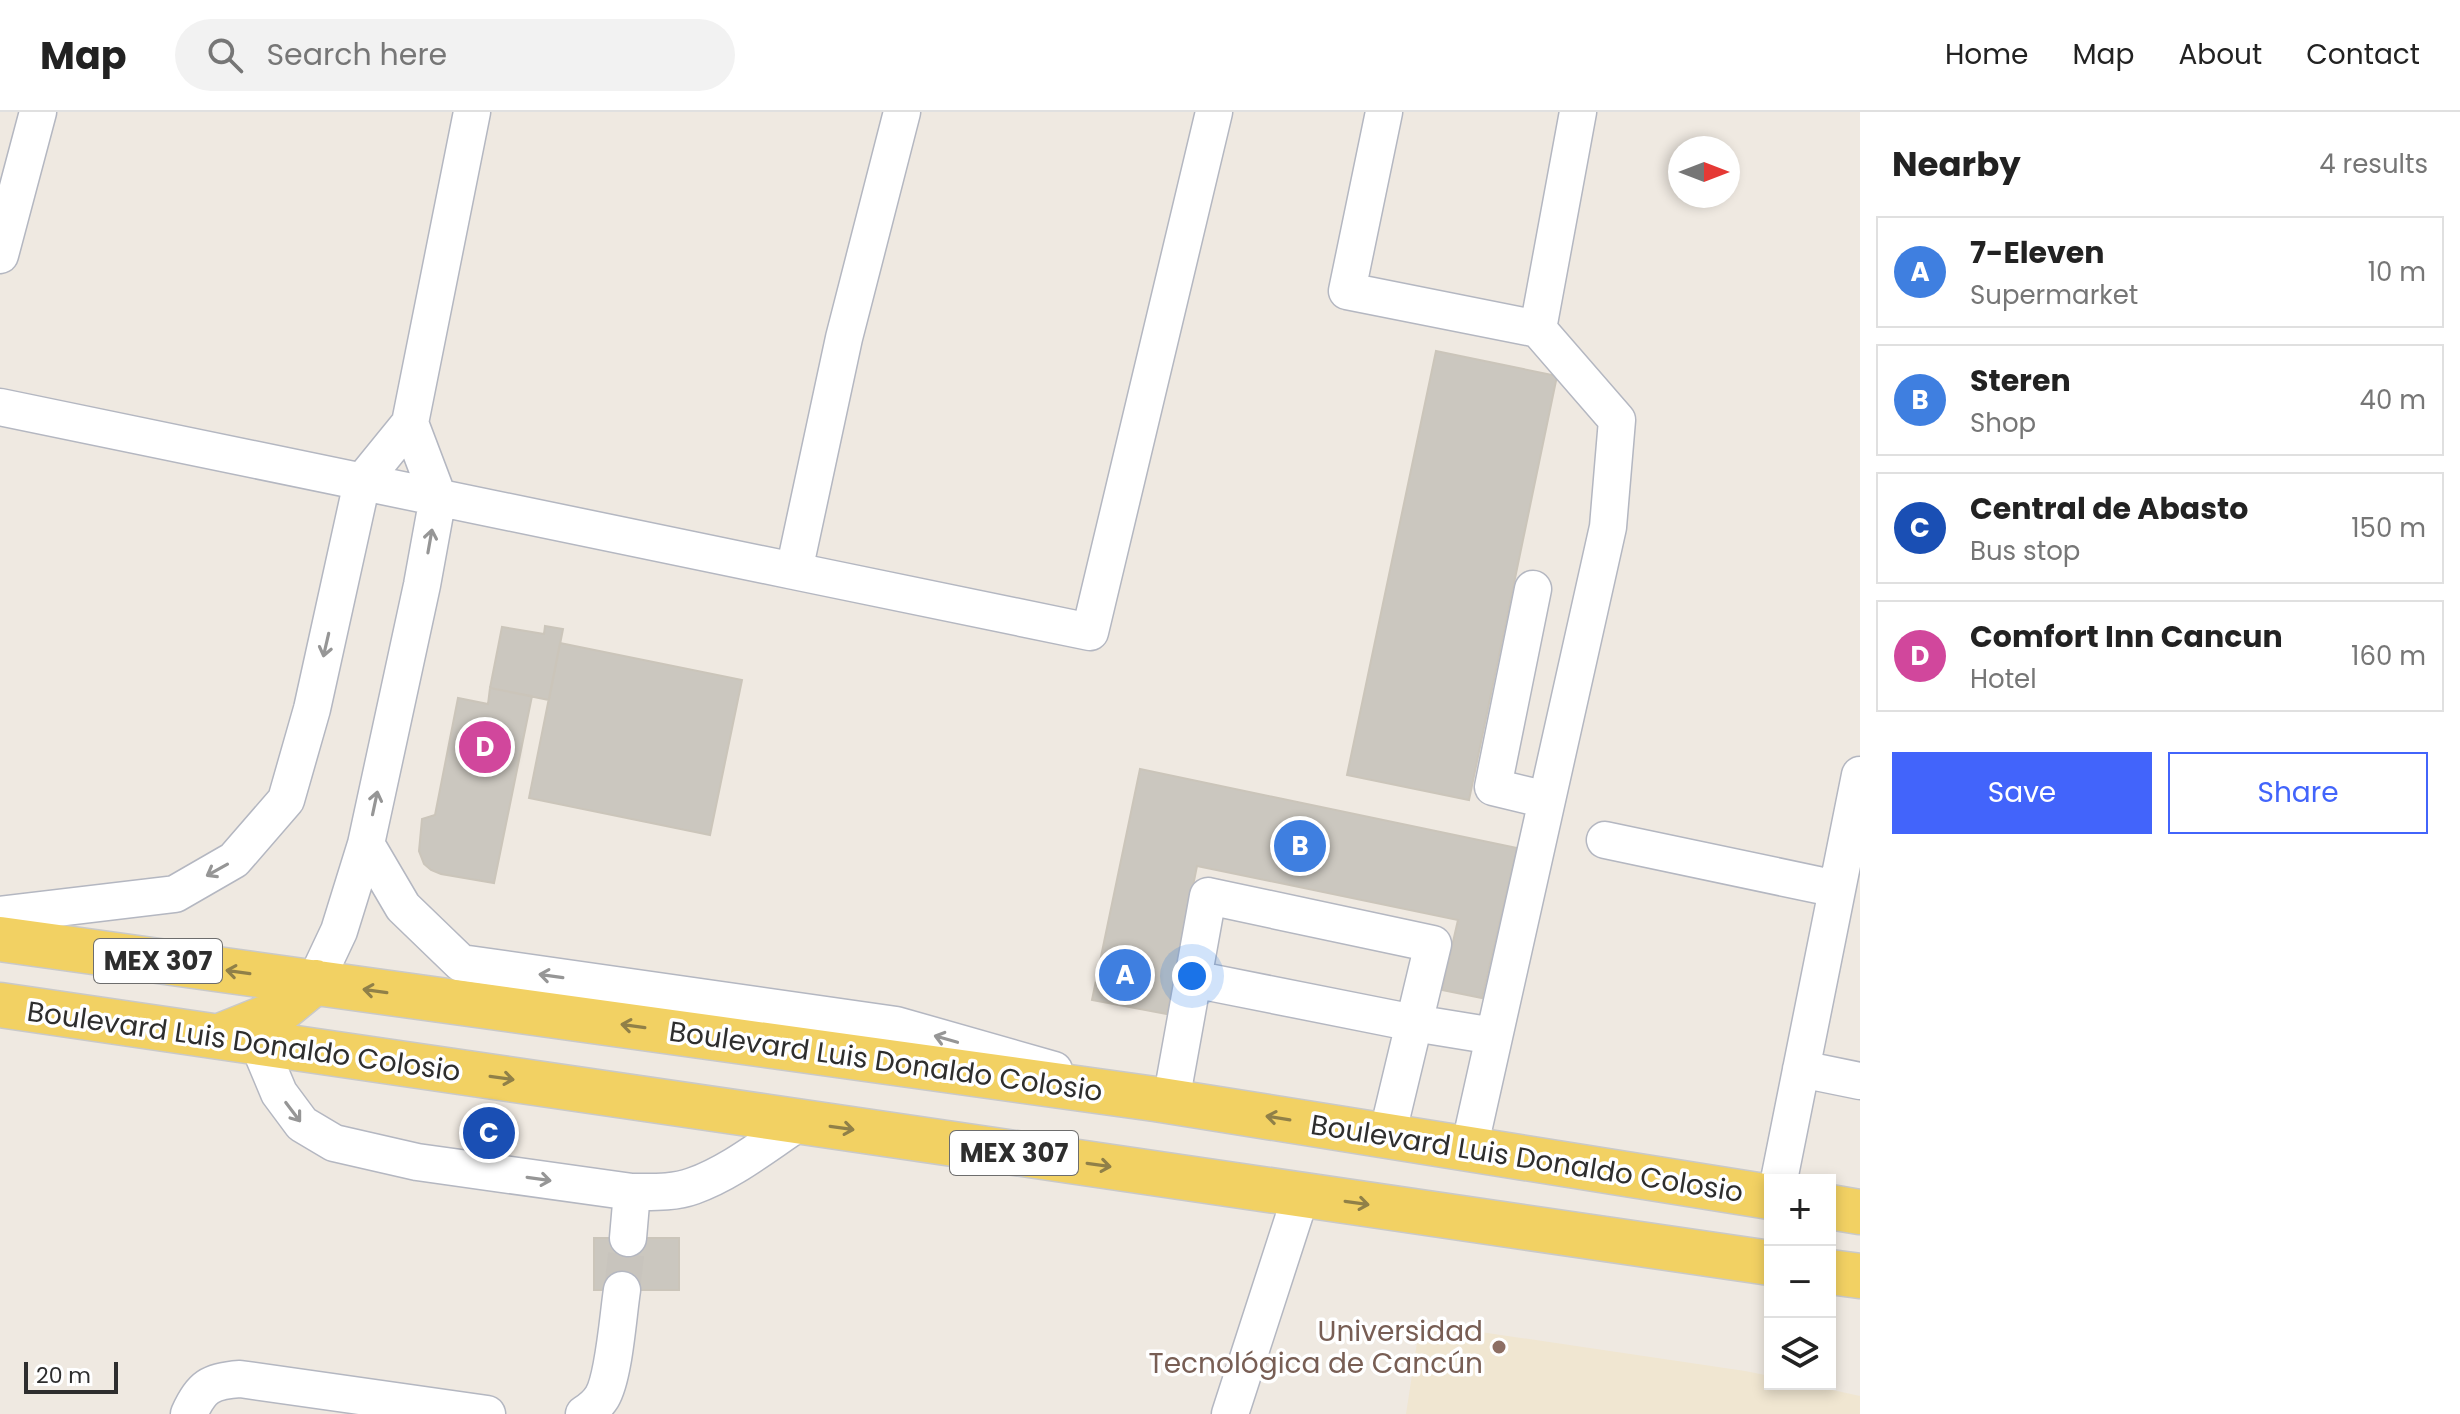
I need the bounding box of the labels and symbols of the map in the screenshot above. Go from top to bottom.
north arrow [1668,136,1740,208]
one-way arrow [424,529,439,554]
one-way arrow [318,631,333,657]
pin: D [459,717,511,777]
one-way arrow [368,790,383,816]
pin: B [1274,816,1326,876]
one-way arrow [206,862,229,878]
road number: MEX 307 [94,939,222,983]
pin: A [1099,945,1151,1005]
your location [1172,956,1212,996]
one-way arrow [226,964,251,979]
one-way arrow [539,968,564,983]
one-way arrow [362,983,389,998]
street label: Boulevard Luis Donaldo Colosio [25,992,463,1091]
street label: Boulevard Luis Donaldo Colosio [667,1012,1105,1111]
one-way arrow [621,1018,646,1033]
one-way arrow [933,1031,959,1046]
one-way arrow [488,1071,514,1086]
one-way arrow [285,1101,302,1122]
pin: C [463,1103,515,1163]
street label: Boulevard Luis Donaldo Colosio [1308,1105,1746,1212]
one-way arrow [1266,1110,1291,1125]
one-way arrow [829,1121,854,1136]
road number: MEX 307 [950,1131,1078,1175]
one-way arrow [1086,1158,1111,1173]
one-way arrow [525,1172,551,1187]
one-way arrow [1343,1196,1369,1211]
place label: Universidad Tecnológica de Cancún [1149,1312,1483,1383]
marker: Universidad Tecnológica de Cancún [1490,1338,1508,1356]
scale bar [24,1358,118,1394]

